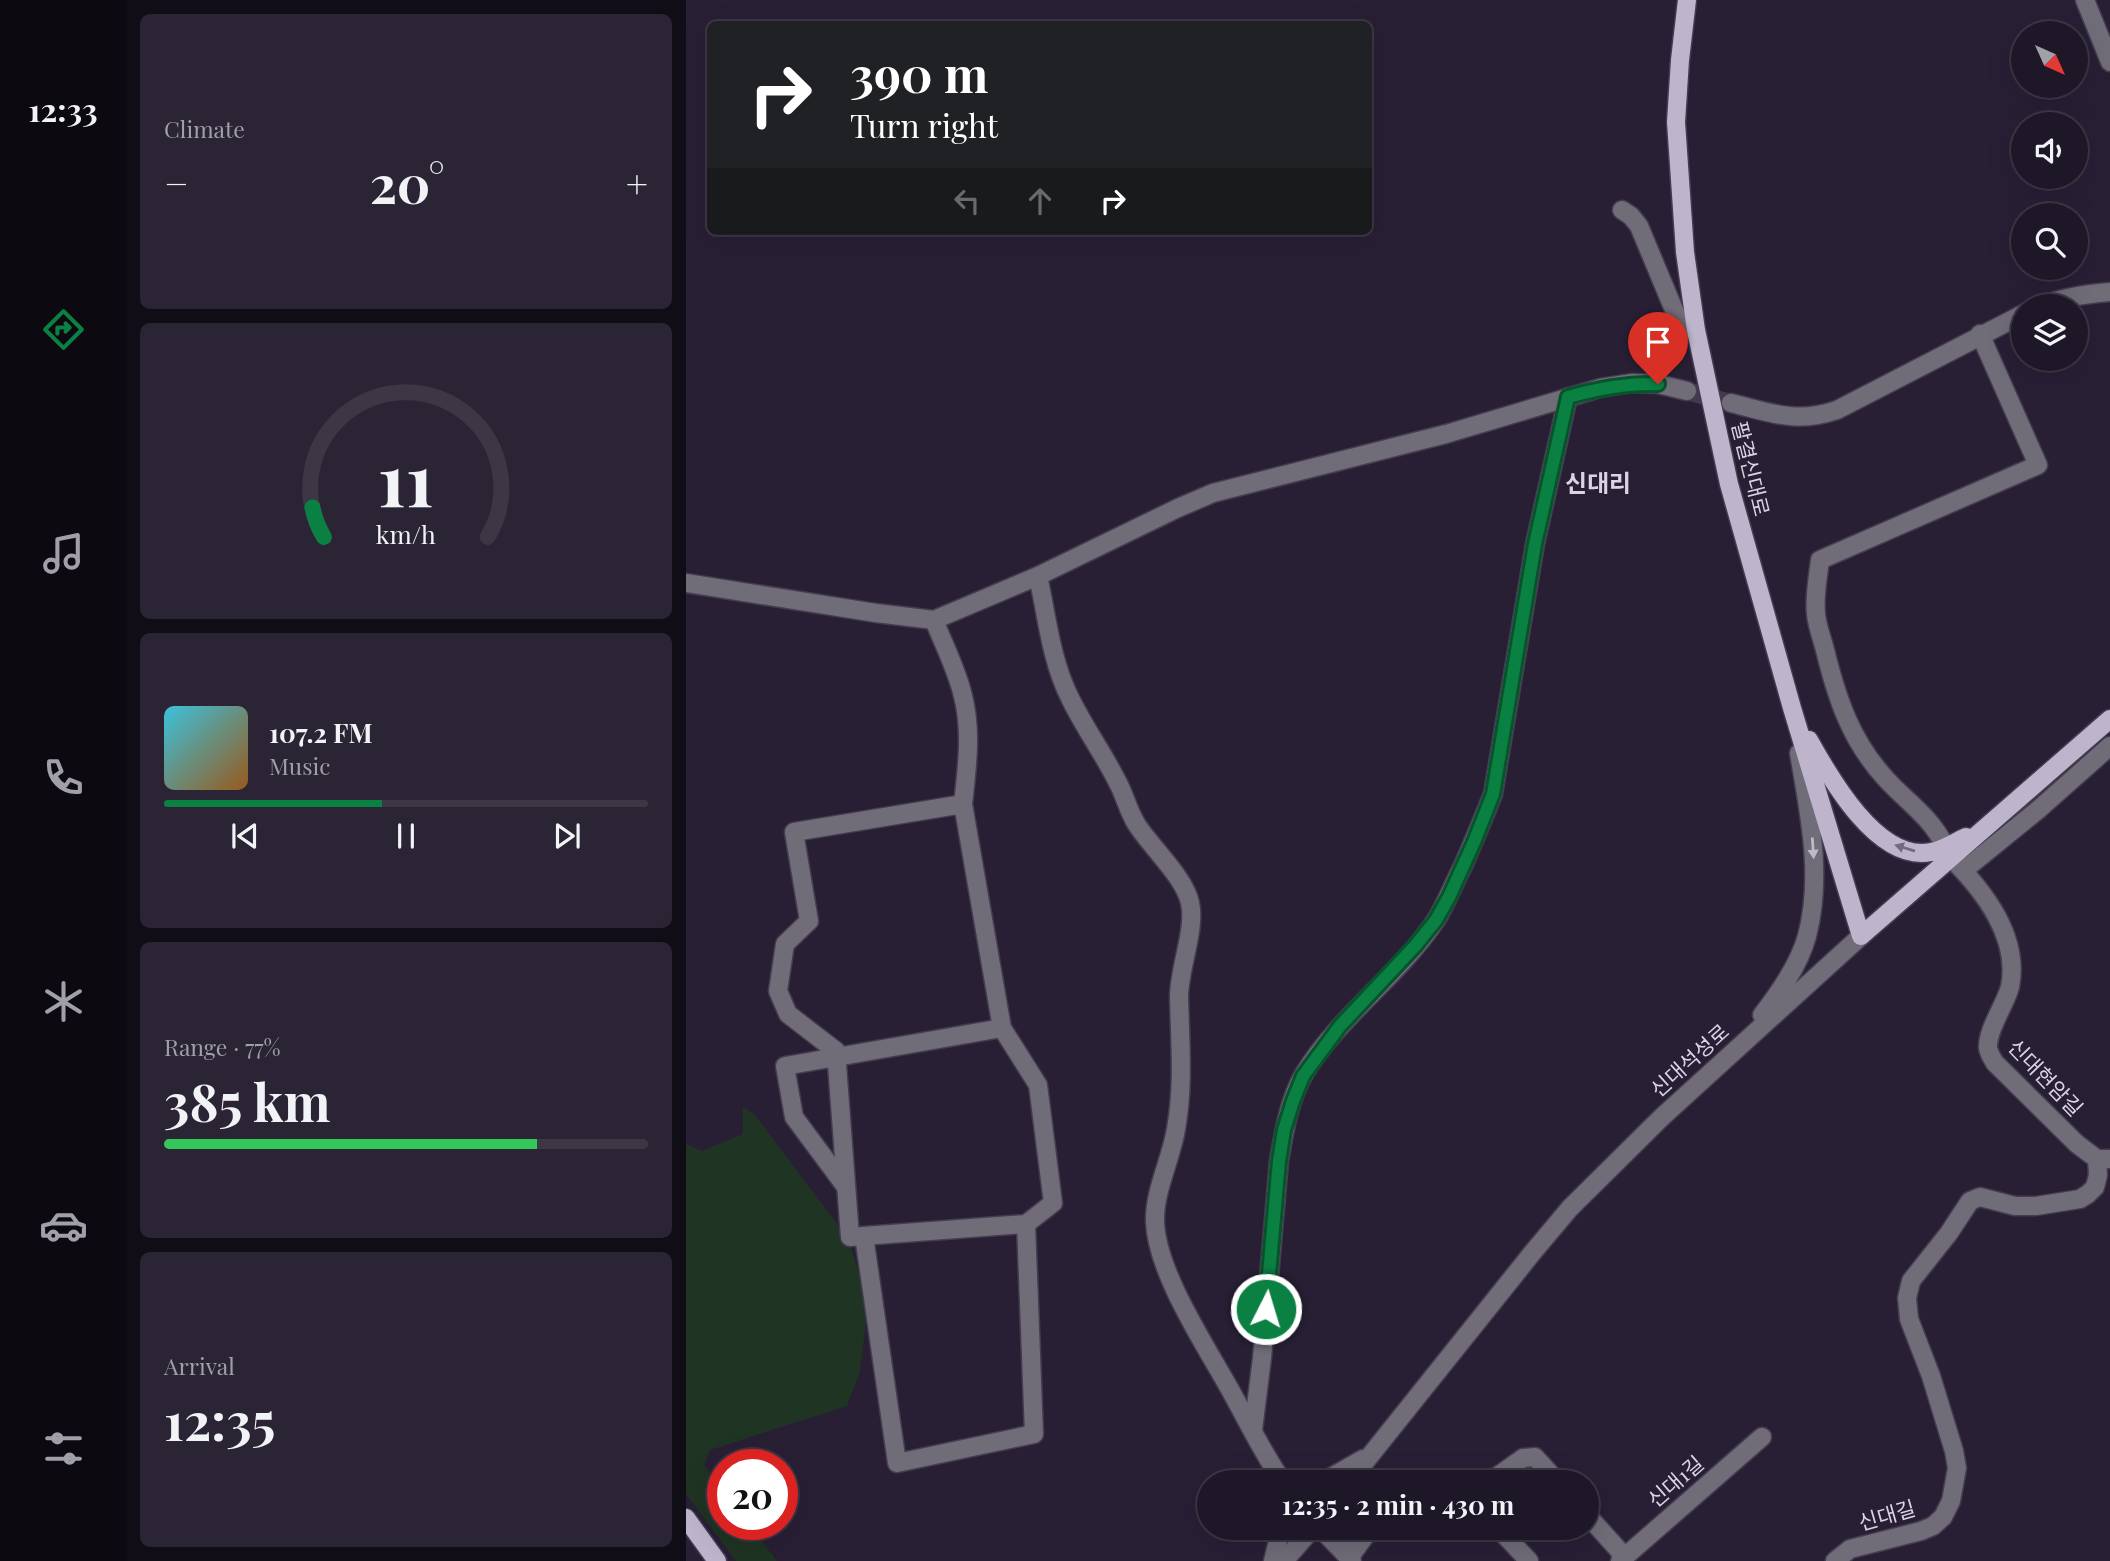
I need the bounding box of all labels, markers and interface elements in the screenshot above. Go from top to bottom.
north arrow [2011,21,2088,98]
map controls [2011,21,2088,371]
text: 390 m [850,40,988,105]
icon: right [735,49,826,140]
text: 12:33 [28,87,98,130]
text: Turn right [850,103,998,146]
button: sound [2011,112,2088,189]
text: Climate [164,113,245,144]
text: 20° [370,148,445,217]
text: − [164,157,189,208]
text: + [626,157,648,208]
icon: left [948,182,986,220]
icon: ahead [1021,182,1059,220]
icon: right [1094,182,1132,220]
button: search [2011,203,2088,280]
button: layers [2011,294,2088,371]
icon: directions [39,305,88,354]
pin [1628,312,1688,384]
icon: arrive [1639,323,1677,361]
street label: 팔결신대로 [1727,418,1777,519]
text: 11 [378,429,434,526]
district label: 신대리 [1565,466,1631,498]
text: km/h [376,517,436,550]
icon: music [39,529,88,578]
text: 107.2 FM [269,715,373,750]
text: Music [269,750,330,781]
icon: phone [39,753,88,802]
icon: previous [226,817,264,855]
icon: pause [387,817,425,855]
icon: next [548,817,586,855]
one-way arrow [1808,837,1819,859]
one-way arrow [1895,843,1916,853]
icon: climate [39,977,88,1026]
street label: 신대석성로 [1643,1017,1734,1102]
text: Range · 77% [164,1031,281,1062]
street label: 신대현암길 [2003,1032,2090,1121]
text: 385 km [164,1066,331,1135]
icon: car [39,1201,88,1250]
position arrow [1229,1272,1303,1346]
text: Arrival [164,1350,235,1381]
text: 12:35 [164,1385,275,1454]
icon: filters [39,1424,88,1473]
street label: 신대1길 [1641,1448,1709,1513]
speed limit sign: 20 [707,1449,798,1540]
text: 12:35 · 2 min · 430 m [1282,1487,1514,1522]
street label: 신대길 [1855,1493,1918,1536]

